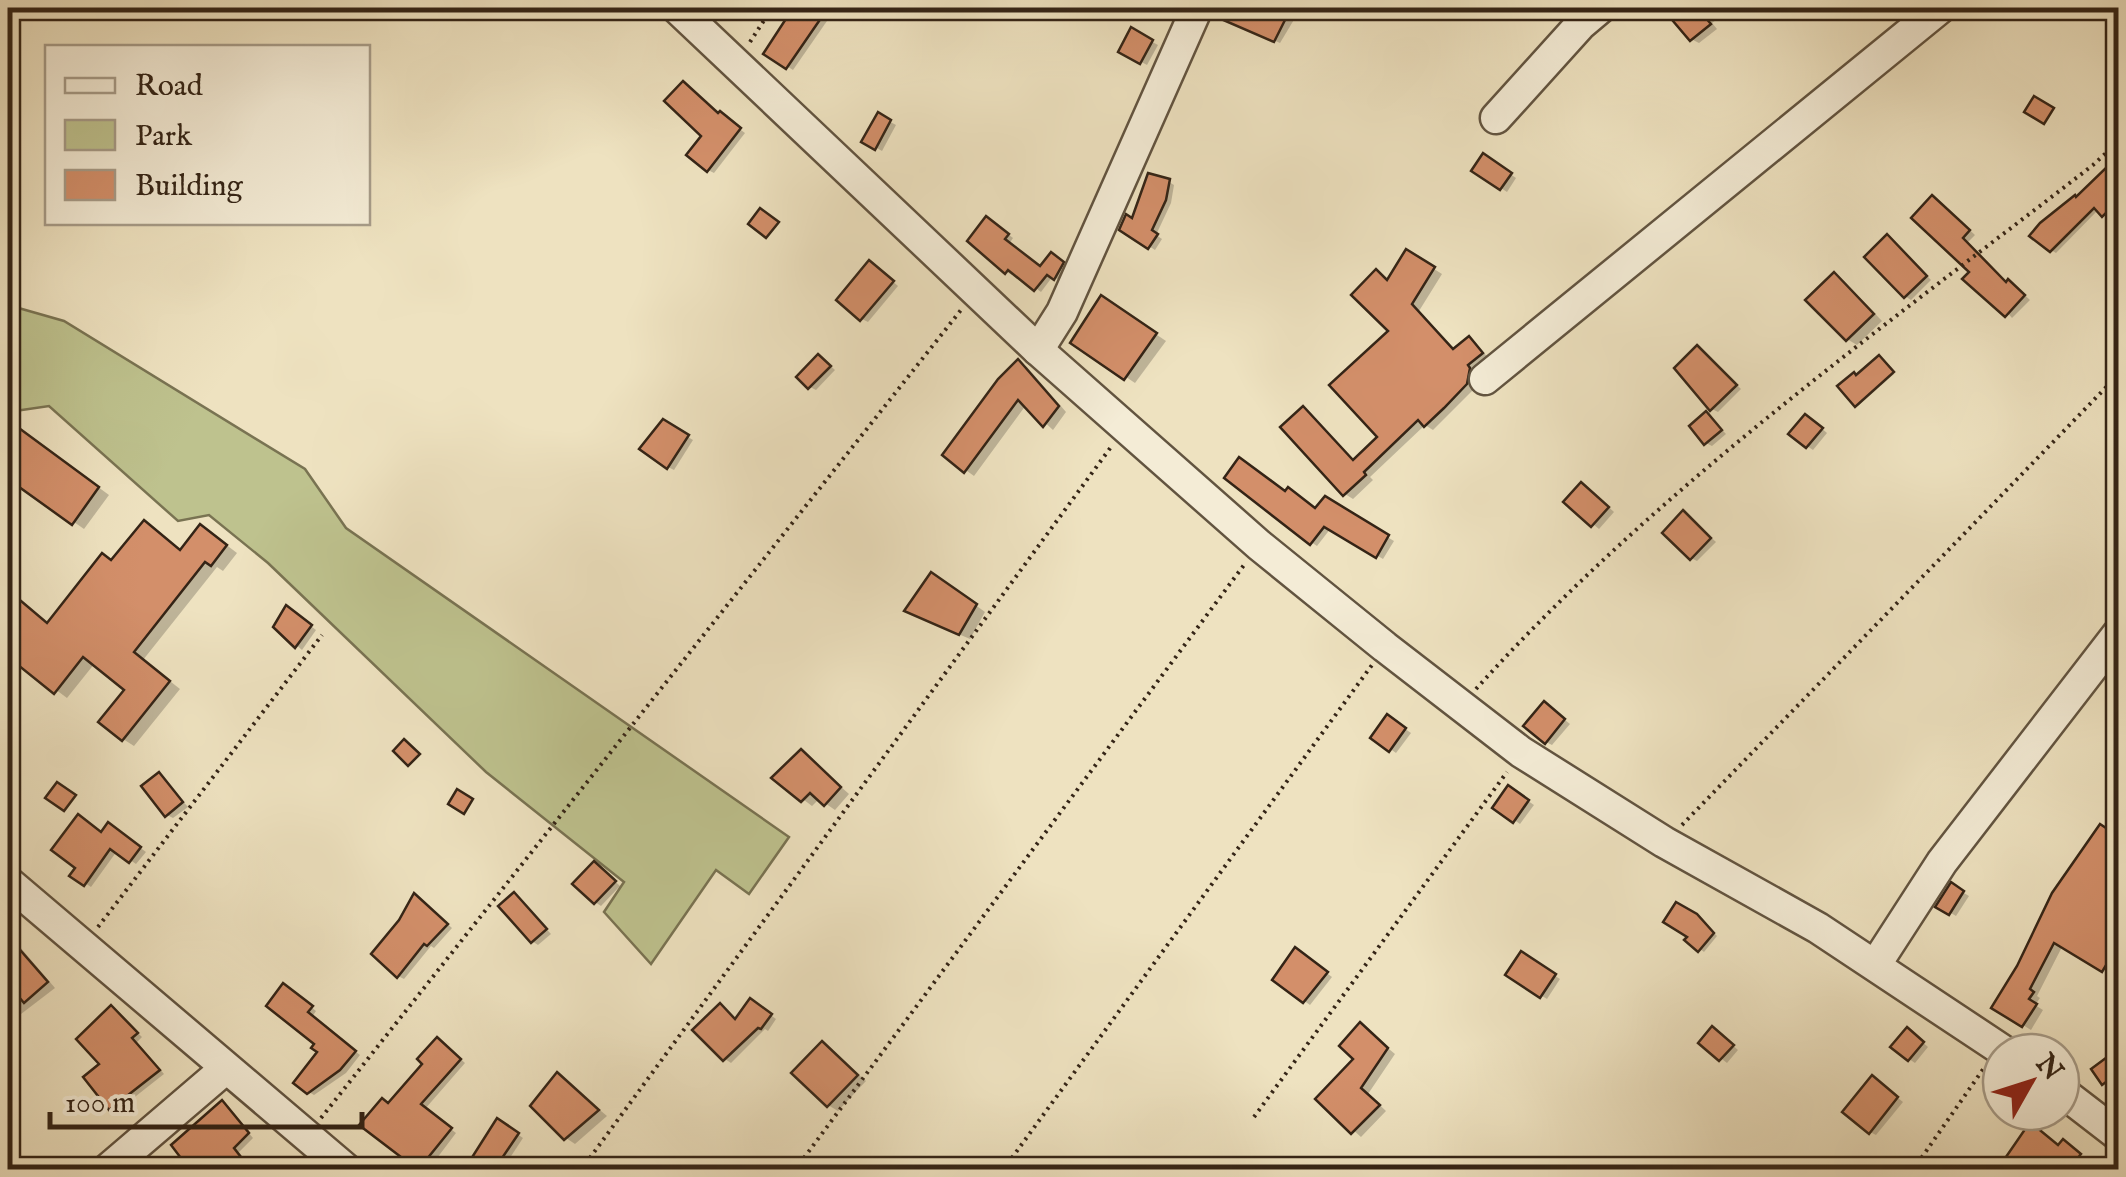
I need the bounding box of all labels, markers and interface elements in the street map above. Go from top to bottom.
legend [45,45,370,225]
text: Road [135,68,204,106]
text: Park [135,118,193,156]
text: Building [135,168,244,206]
north arrow [1981,1032,2081,1132]
text: N [2027,1047,2070,1088]
scale bar [50,1067,362,1129]
text: 100 m [65,1085,135,1123]

